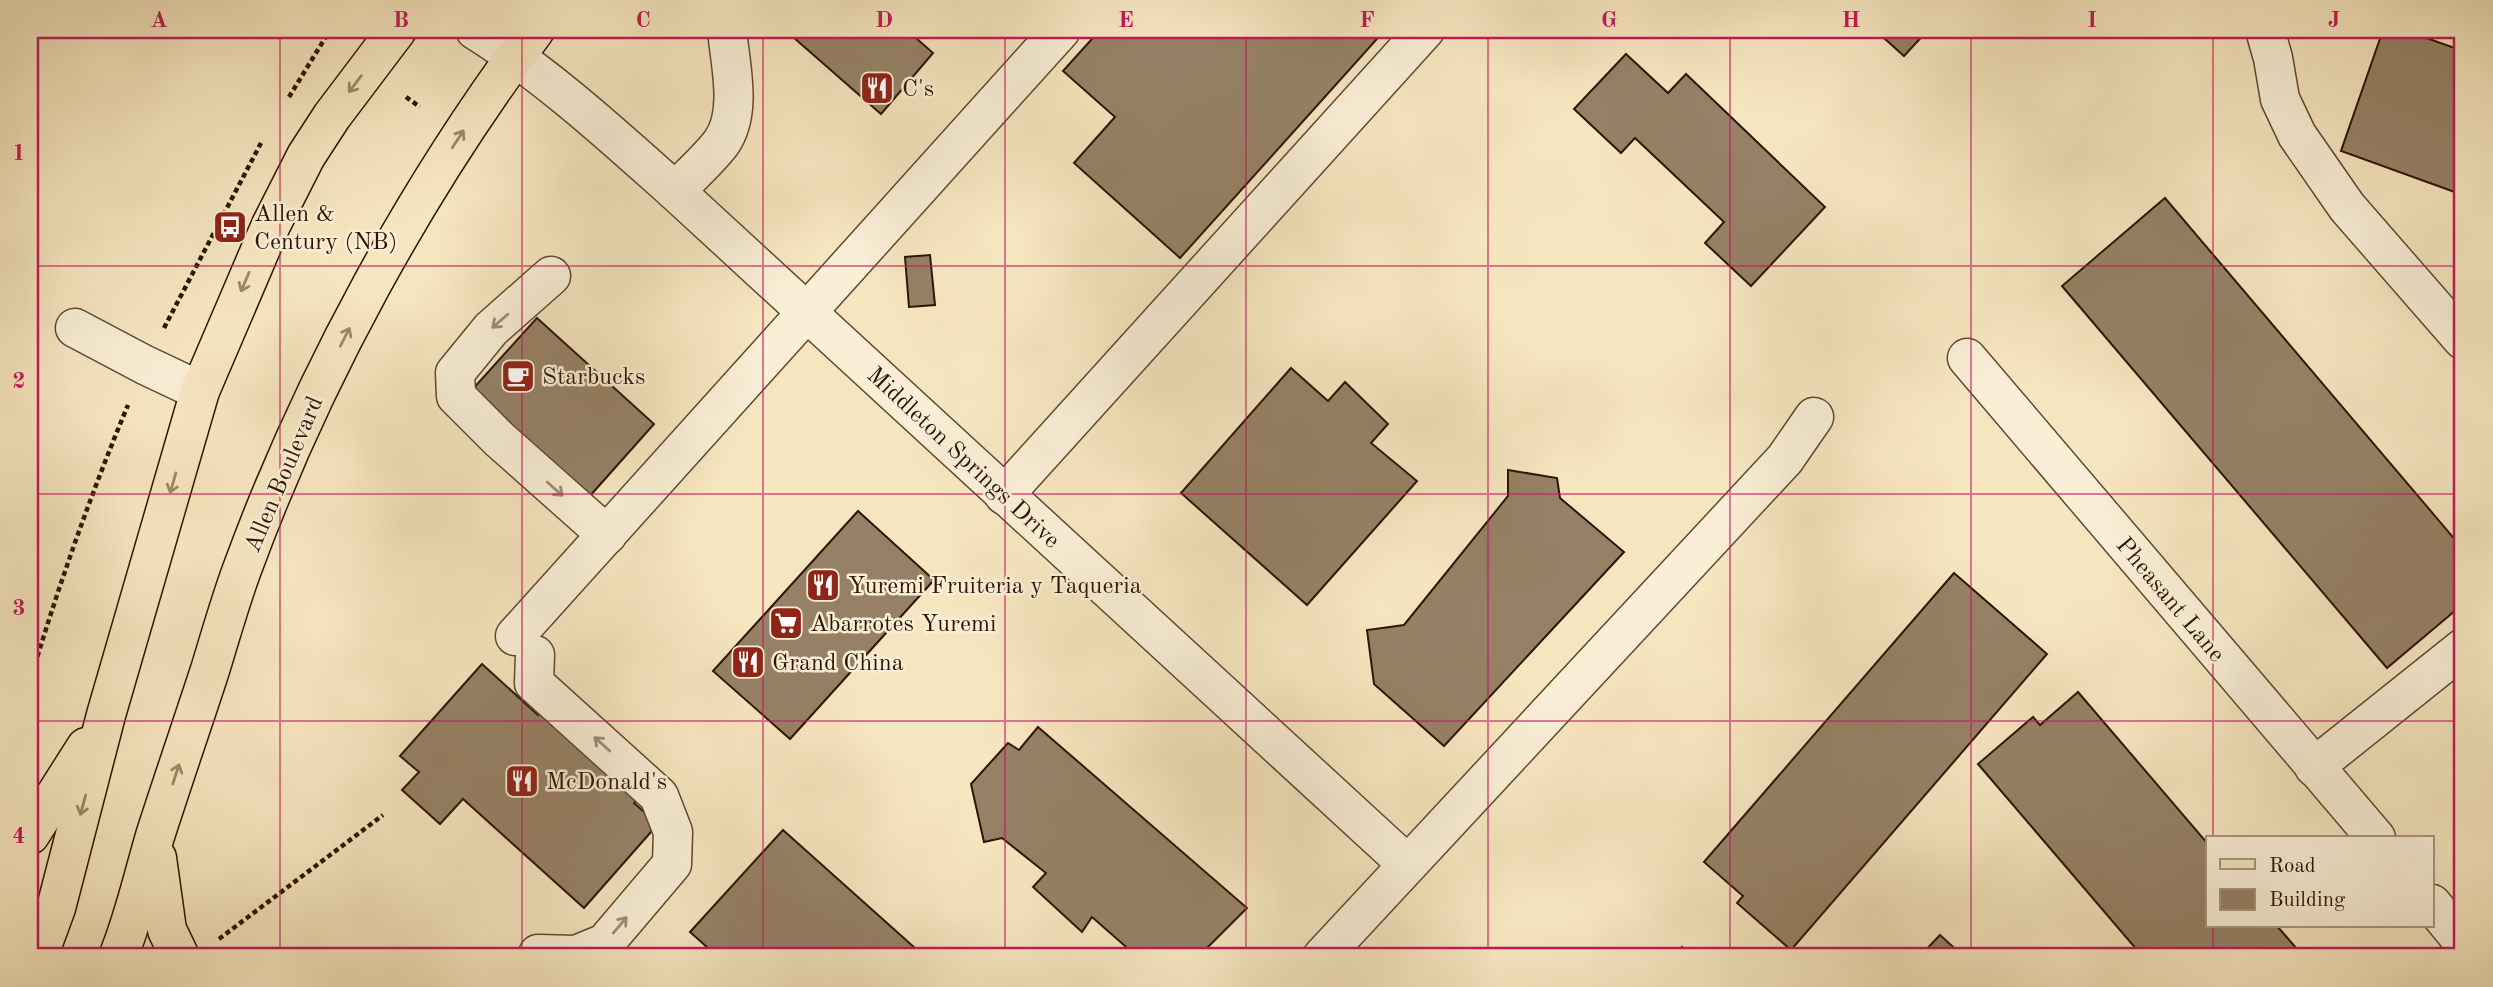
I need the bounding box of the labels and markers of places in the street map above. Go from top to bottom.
restaurant icon: C's [858,69,896,107]
place label: C's [902,78,934,102]
place label: Allen & Century (NB) [254,203,397,255]
bus stop icon: Allen & Century (NB) [211,208,249,246]
cafe icon: Starbucks [499,357,537,395]
place label: Starbucks [542,366,645,390]
restaurant icon: Yuremi Fruiteria y Taqueria [804,566,842,604]
place label: Yuremi Fruiteria y Taqueria [848,575,1142,599]
supermarket icon: Abarrotes Yuremi [767,604,805,642]
place label: Abarrotes Yuremi [810,613,997,637]
restaurant icon: Grand China [729,643,767,681]
place label: Grand China [772,652,904,676]
restaurant icon: McDonald's [503,762,541,800]
place label: McDonald's [546,771,667,795]

